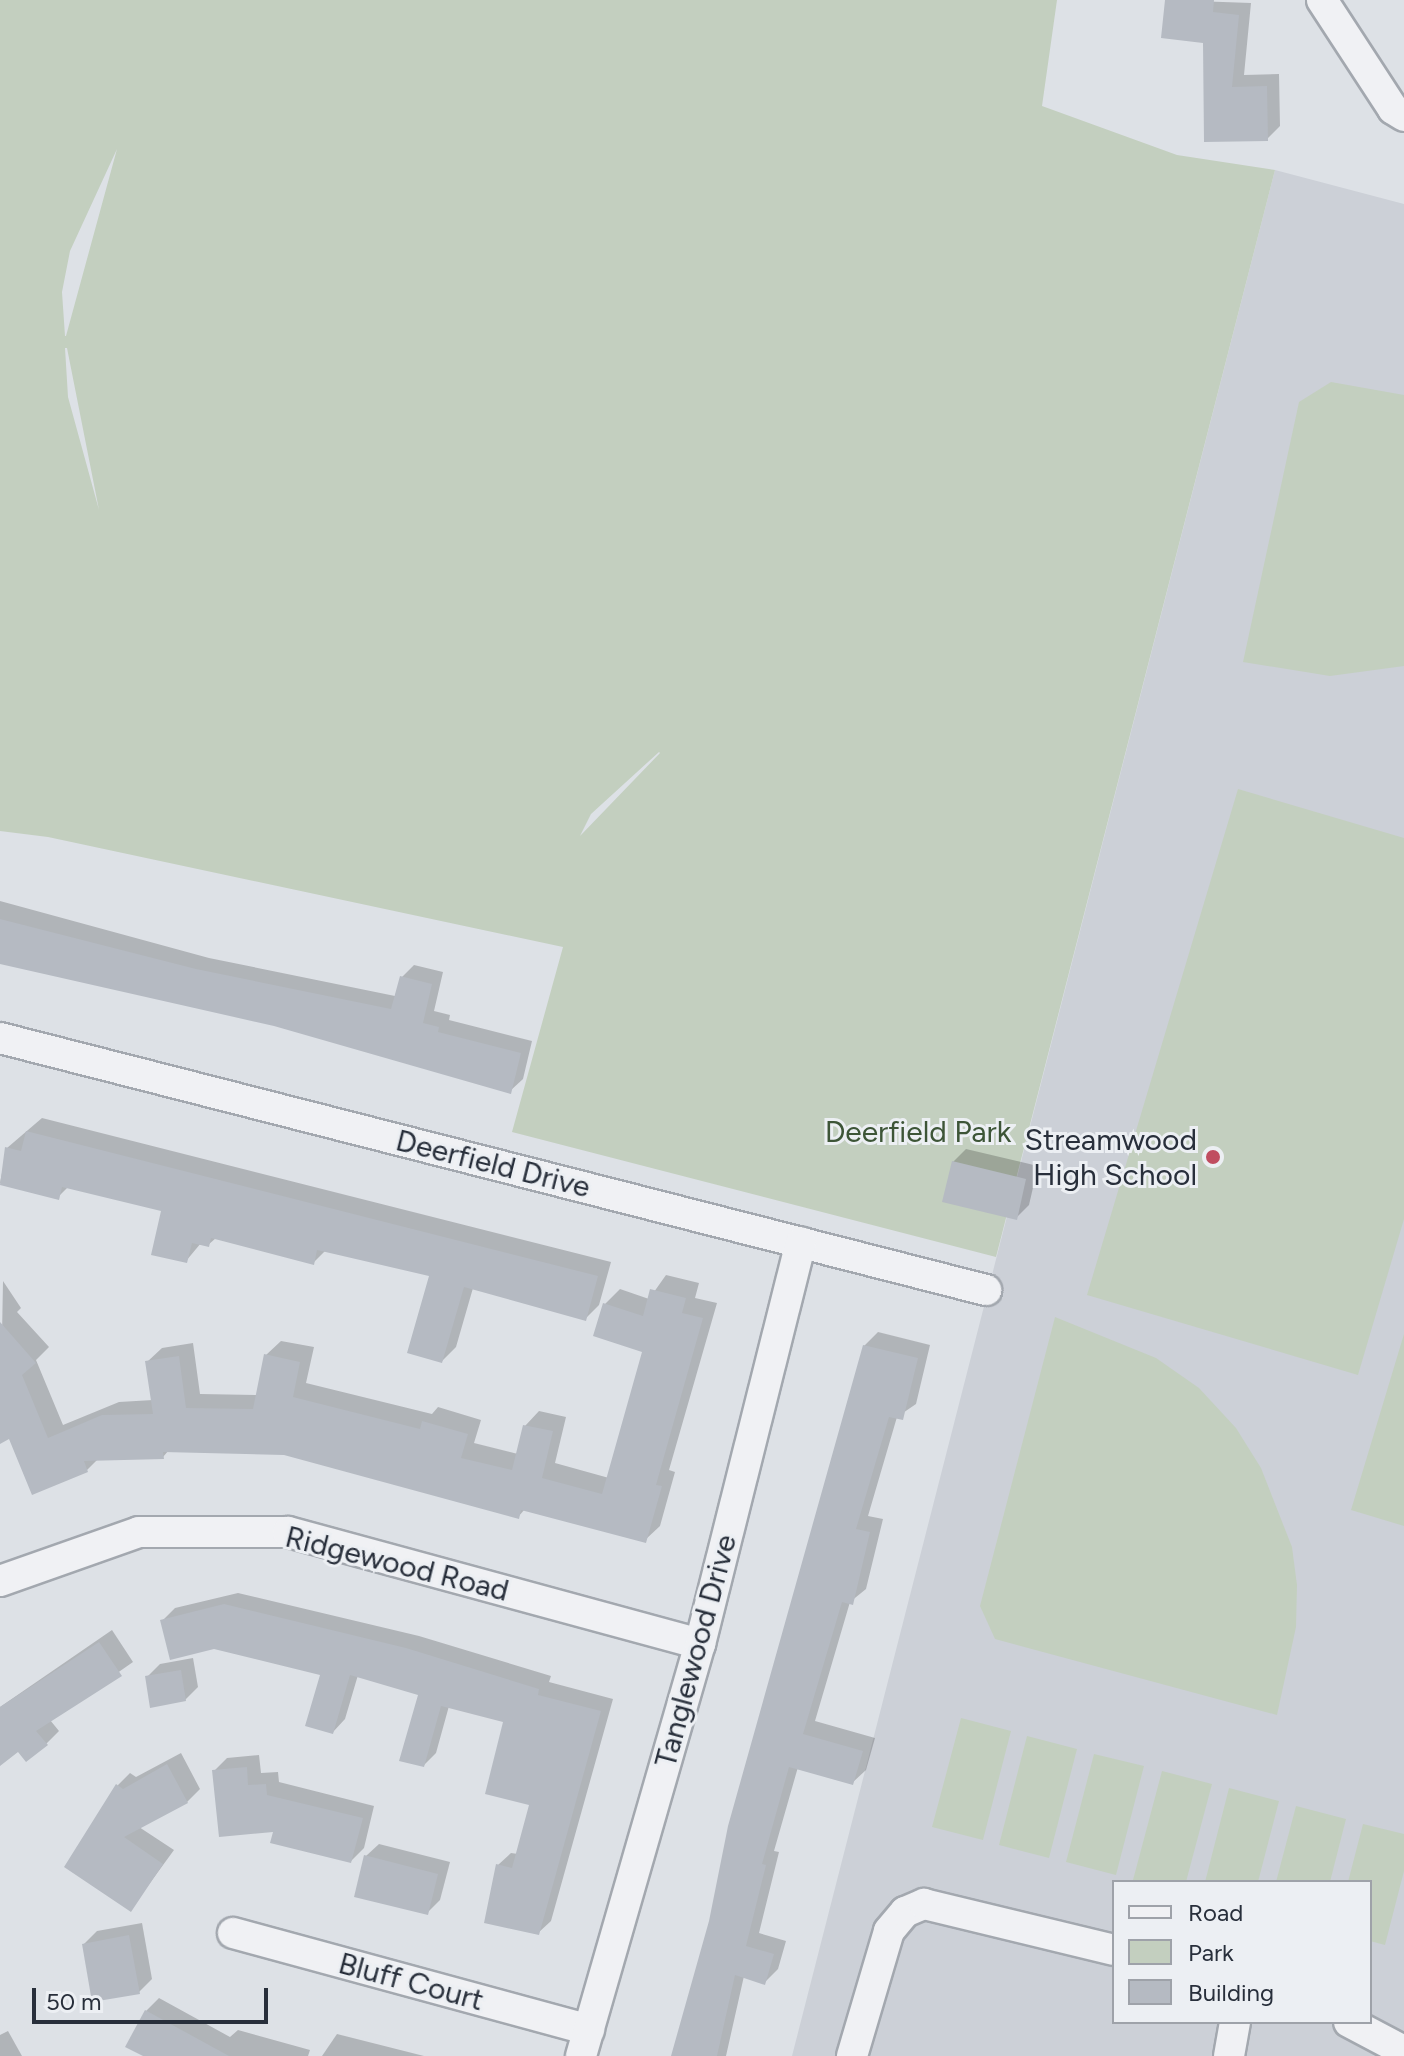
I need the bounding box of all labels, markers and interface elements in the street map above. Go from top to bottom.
park label: Deerfield Park [825,1114,1011,1150]
street label: Deerfield Drive [392,1122,594,1206]
place label: Streamwood High School [1025,1122,1197,1192]
marker: Streamwood High School [1204,1148,1222,1166]
street label: Ridgewood Road [282,1519,512,1609]
street label: Tanglewood Drive [648,1531,744,1771]
legend [1112,1880,1372,2024]
text: Road [1188,1898,1243,1927]
text: Park [1188,1938,1234,1967]
street label: Bluff Court [335,1945,487,2019]
scale bar [36,1972,272,2022]
text: Building [1188,1978,1274,2007]
text: 50 m [46,1987,102,2016]

